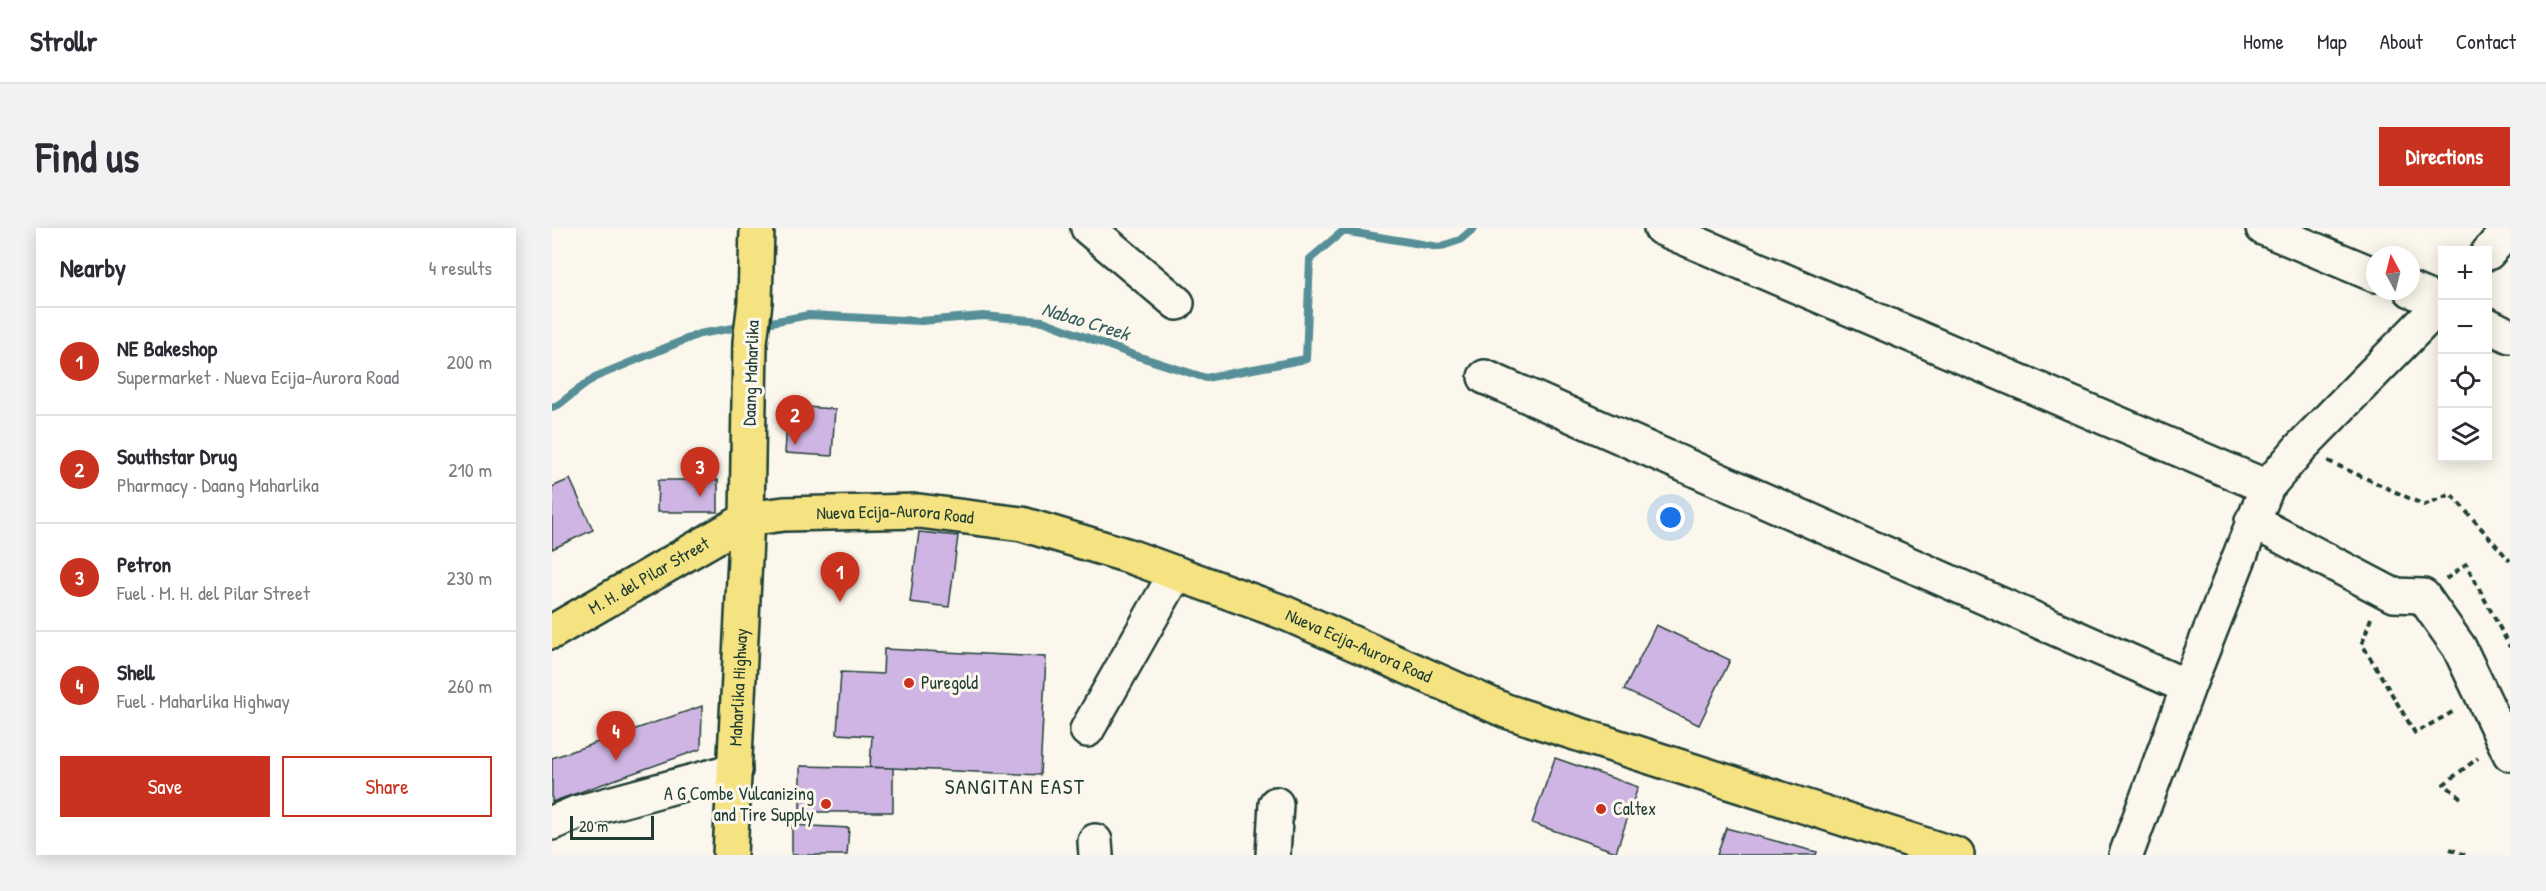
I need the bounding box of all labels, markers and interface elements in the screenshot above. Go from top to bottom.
text: Strollr [30,22,97,60]
text: Home [2243,27,2284,56]
text: Map [2317,27,2347,56]
text: About [2380,27,2423,56]
text: Contact [2456,27,2516,56]
button: Directions [2379,127,2510,186]
text: Find us [36,128,139,185]
north arrow [2366,246,2420,300]
map controls [2438,246,2492,462]
button: + [2438,246,2492,300]
text: Nearby [60,250,126,285]
text: 4 results [429,254,492,281]
water label: Nabao Creek [1039,294,1135,347]
button: − [2438,300,2492,354]
street label: Daang Maharlika [736,320,765,426]
text: NE Bakeshop [117,333,217,363]
text: 1 [76,348,83,375]
text: 200 m [447,348,492,375]
button: locate [2438,354,2492,408]
text: Supermarket · Nueva Ecija-Aurora Road [117,363,399,390]
pin: 2 [776,396,814,445]
button: layers [2438,408,2492,462]
text: Southstar Drug [117,441,237,471]
pin: 3 [680,448,720,497]
text: 2 [75,456,84,483]
text: 210 m [448,456,492,483]
text: Pharmacy · Daang Maharlika [117,471,319,498]
street label: Nueva Ecija-Aurora Road [816,498,975,530]
your location [1656,503,1685,532]
street label: M. H. del Pilar Street [584,530,714,620]
text: Petron [117,549,171,579]
pin: 1 [820,552,860,602]
text: 3 [75,564,84,591]
text: 230 m [447,564,492,591]
text: Fuel · M. H. del Pilar Street [117,579,310,606]
street label: Nueva Ecija-Aurora Road [1282,602,1436,689]
street label: Maharlika Highway [723,627,753,747]
text: Shell [117,657,155,687]
place label: Puregold [921,670,978,695]
text: 4 [76,672,83,699]
text: 260 m [448,672,492,699]
marker: Puregold [902,676,916,690]
text: Fuel · Maharlika Highway [117,687,290,714]
pin: 4 [596,712,636,761]
button: Save [60,756,270,817]
button: Share [282,756,492,817]
district label: SANGITAN EAST [945,772,1085,801]
place label: A G Combe Vulcanizing and Tire Supply [664,781,814,827]
place label: Caltex [1613,796,1656,821]
marker: A G Combe Vulcanizing and Tire Supply [819,797,833,811]
marker: Caltex [1594,802,1608,816]
scale bar [570,813,654,840]
text: 20 m [579,815,608,837]

